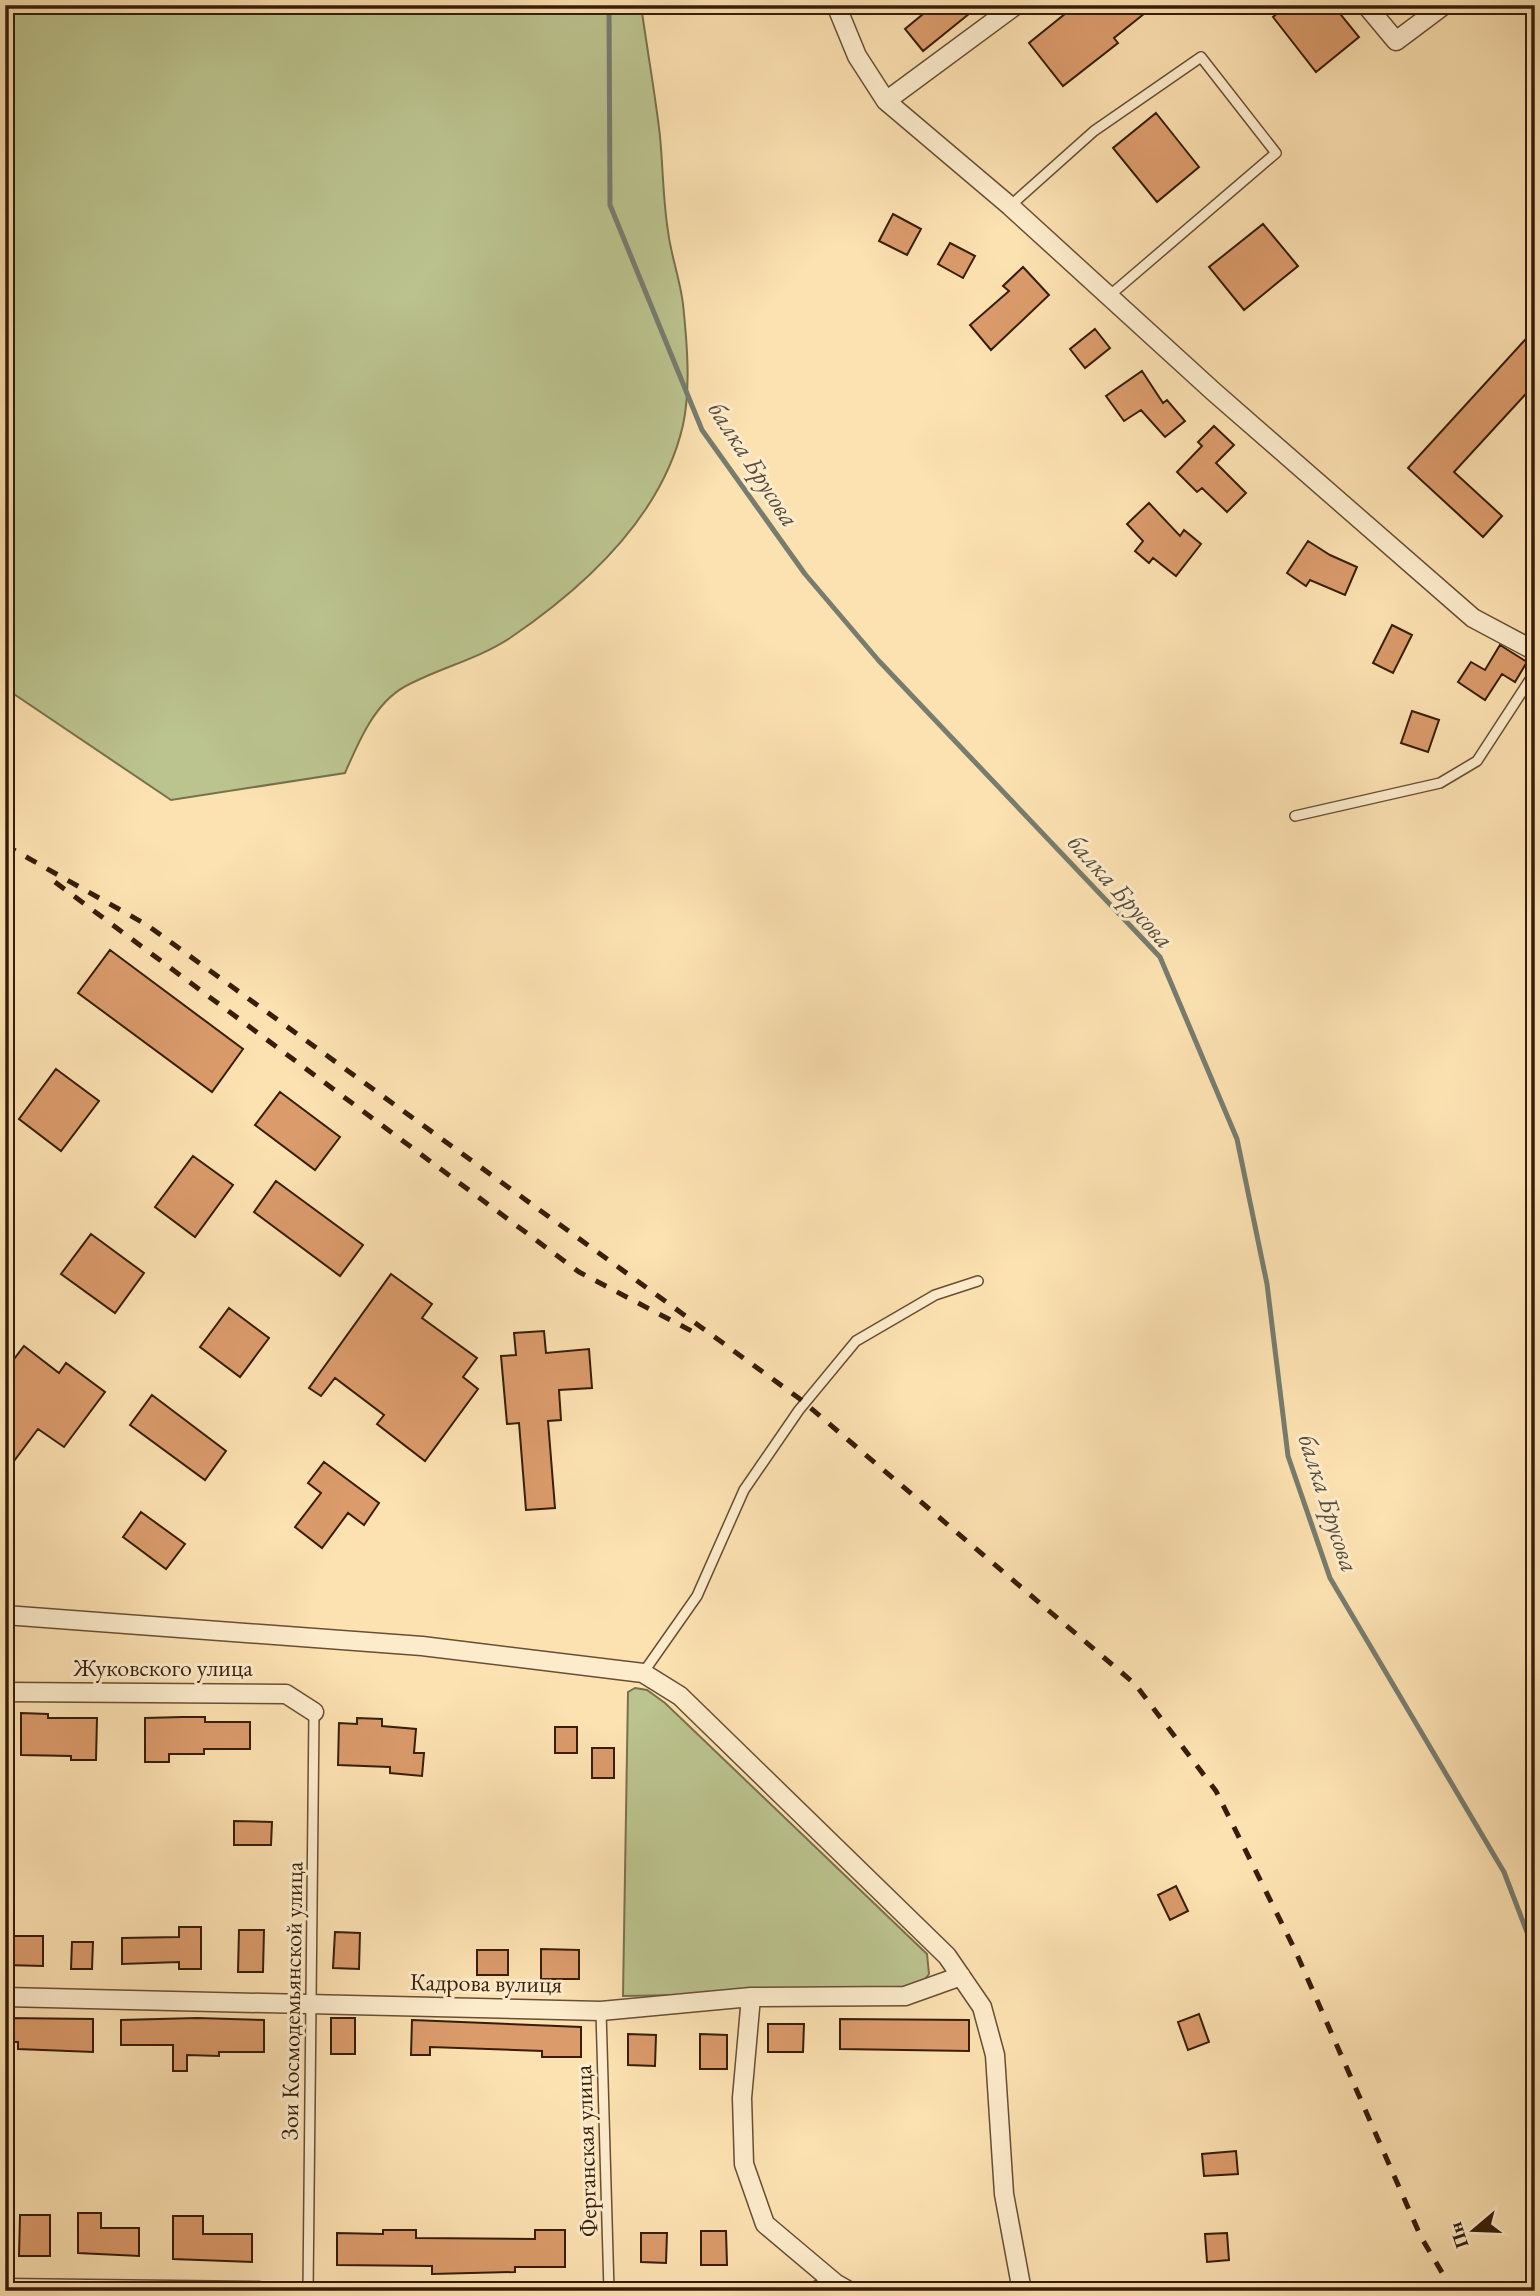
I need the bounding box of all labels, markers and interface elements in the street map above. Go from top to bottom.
water label: балка Брусова [701,395,807,533]
water label: балка Брусова [1060,826,1182,956]
water label: балка Брусова [1291,1430,1367,1576]
street label: Жуковского улица [72,1652,253,1683]
street label: Зои Космодемьянской улица [274,1861,309,2141]
street label: Кадрова вулиця [410,1966,563,1999]
street label: Ферганская улица [567,2064,604,2238]
north arrow [1438,2194,1508,2264]
text: Пн [1442,2219,1474,2252]

